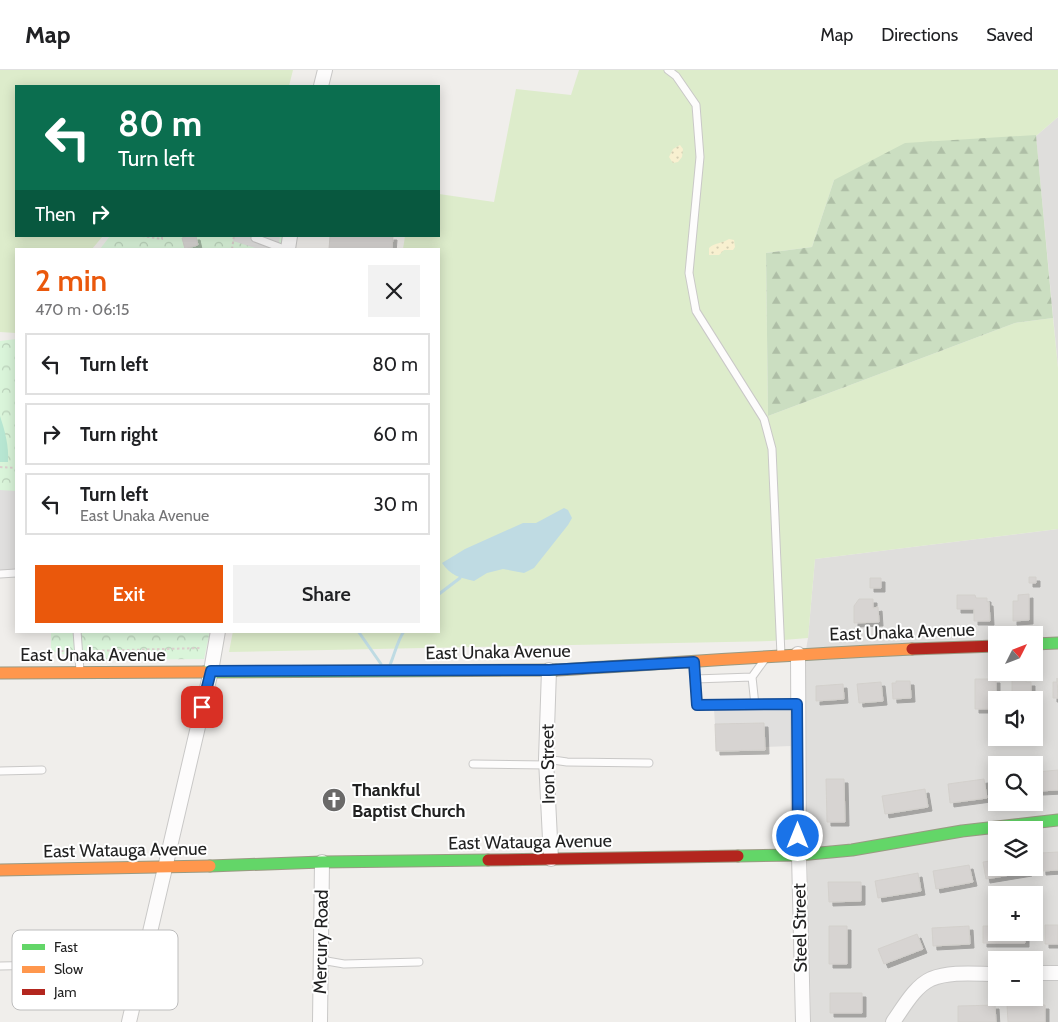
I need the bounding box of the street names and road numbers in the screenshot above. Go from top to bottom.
street label: East Unaka Avenue [829,618,975,646]
street label: East Unaka Avenue [425,640,571,664]
street label: East Unaka Avenue [20,644,166,666]
street label: Iron Street [536,724,560,804]
street label: East Watauga Avenue [448,830,612,854]
street label: East Watauga Avenue [43,838,207,862]
street label: Steel Street [788,883,812,973]
street label: Mercury Road [309,890,333,994]

